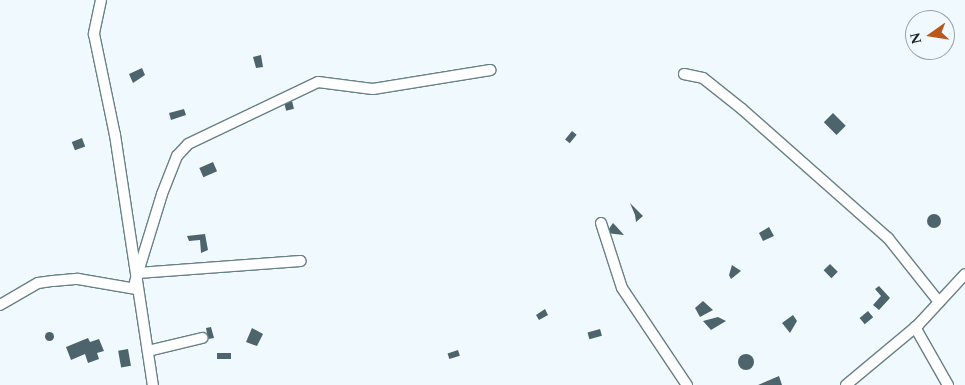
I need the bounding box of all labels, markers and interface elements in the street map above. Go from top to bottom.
north arrow [905,10,955,60]
text: N [904,30,927,46]

